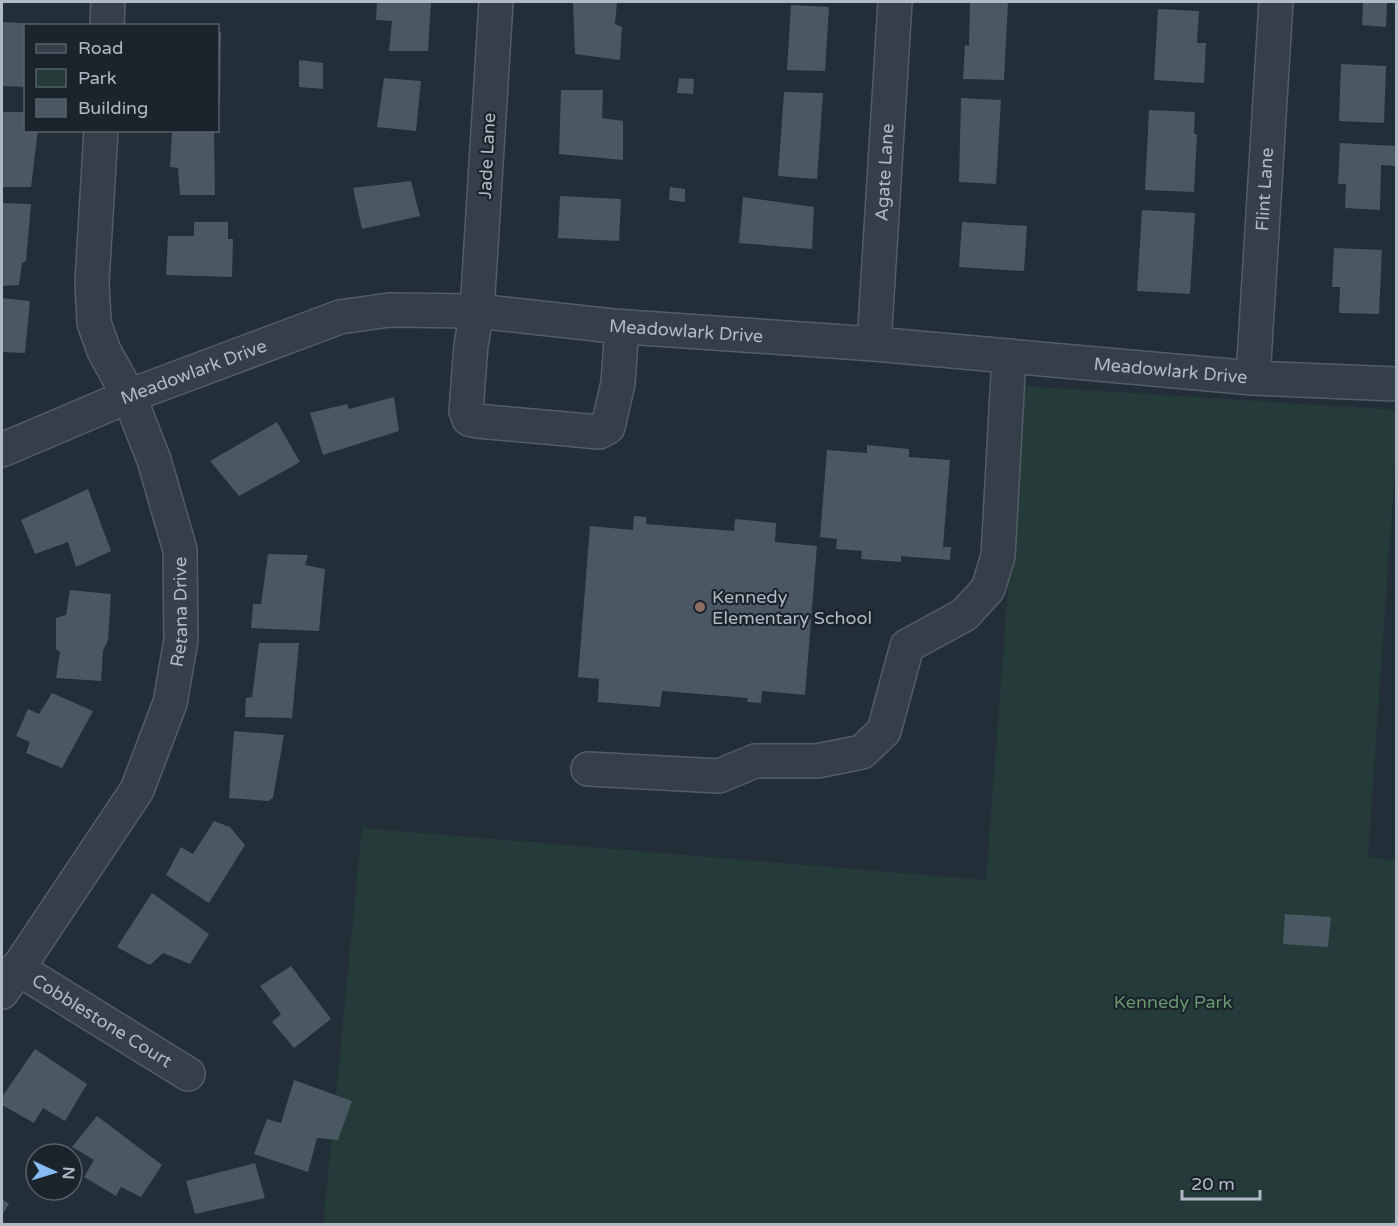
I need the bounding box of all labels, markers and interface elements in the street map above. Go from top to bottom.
legend [24,24,219,132]
text: Road [78,37,123,59]
text: Park [78,67,117,89]
text: Building [78,97,148,119]
street label: Jade Lane [474,112,500,200]
street label: Agate Lane [871,123,899,222]
street label: Flint Lane [1251,147,1278,232]
street label: Meadowlark Drive [608,315,764,347]
street label: Meadowlark Drive [118,334,270,409]
street label: Meadowlark Drive [1093,353,1248,388]
street label: Retana Drive [166,557,192,669]
place label: Kennedy Elementary School [712,586,872,629]
marker: Kennedy Elementary School [693,600,707,614]
street label: Cobblestone Court [28,969,176,1072]
park label: Kennedy Park [1114,991,1232,1013]
north arrow [24,1142,84,1202]
scale bar [1182,1163,1260,1201]
text: N [58,1166,78,1180]
text: 20 m [1191,1173,1235,1195]

